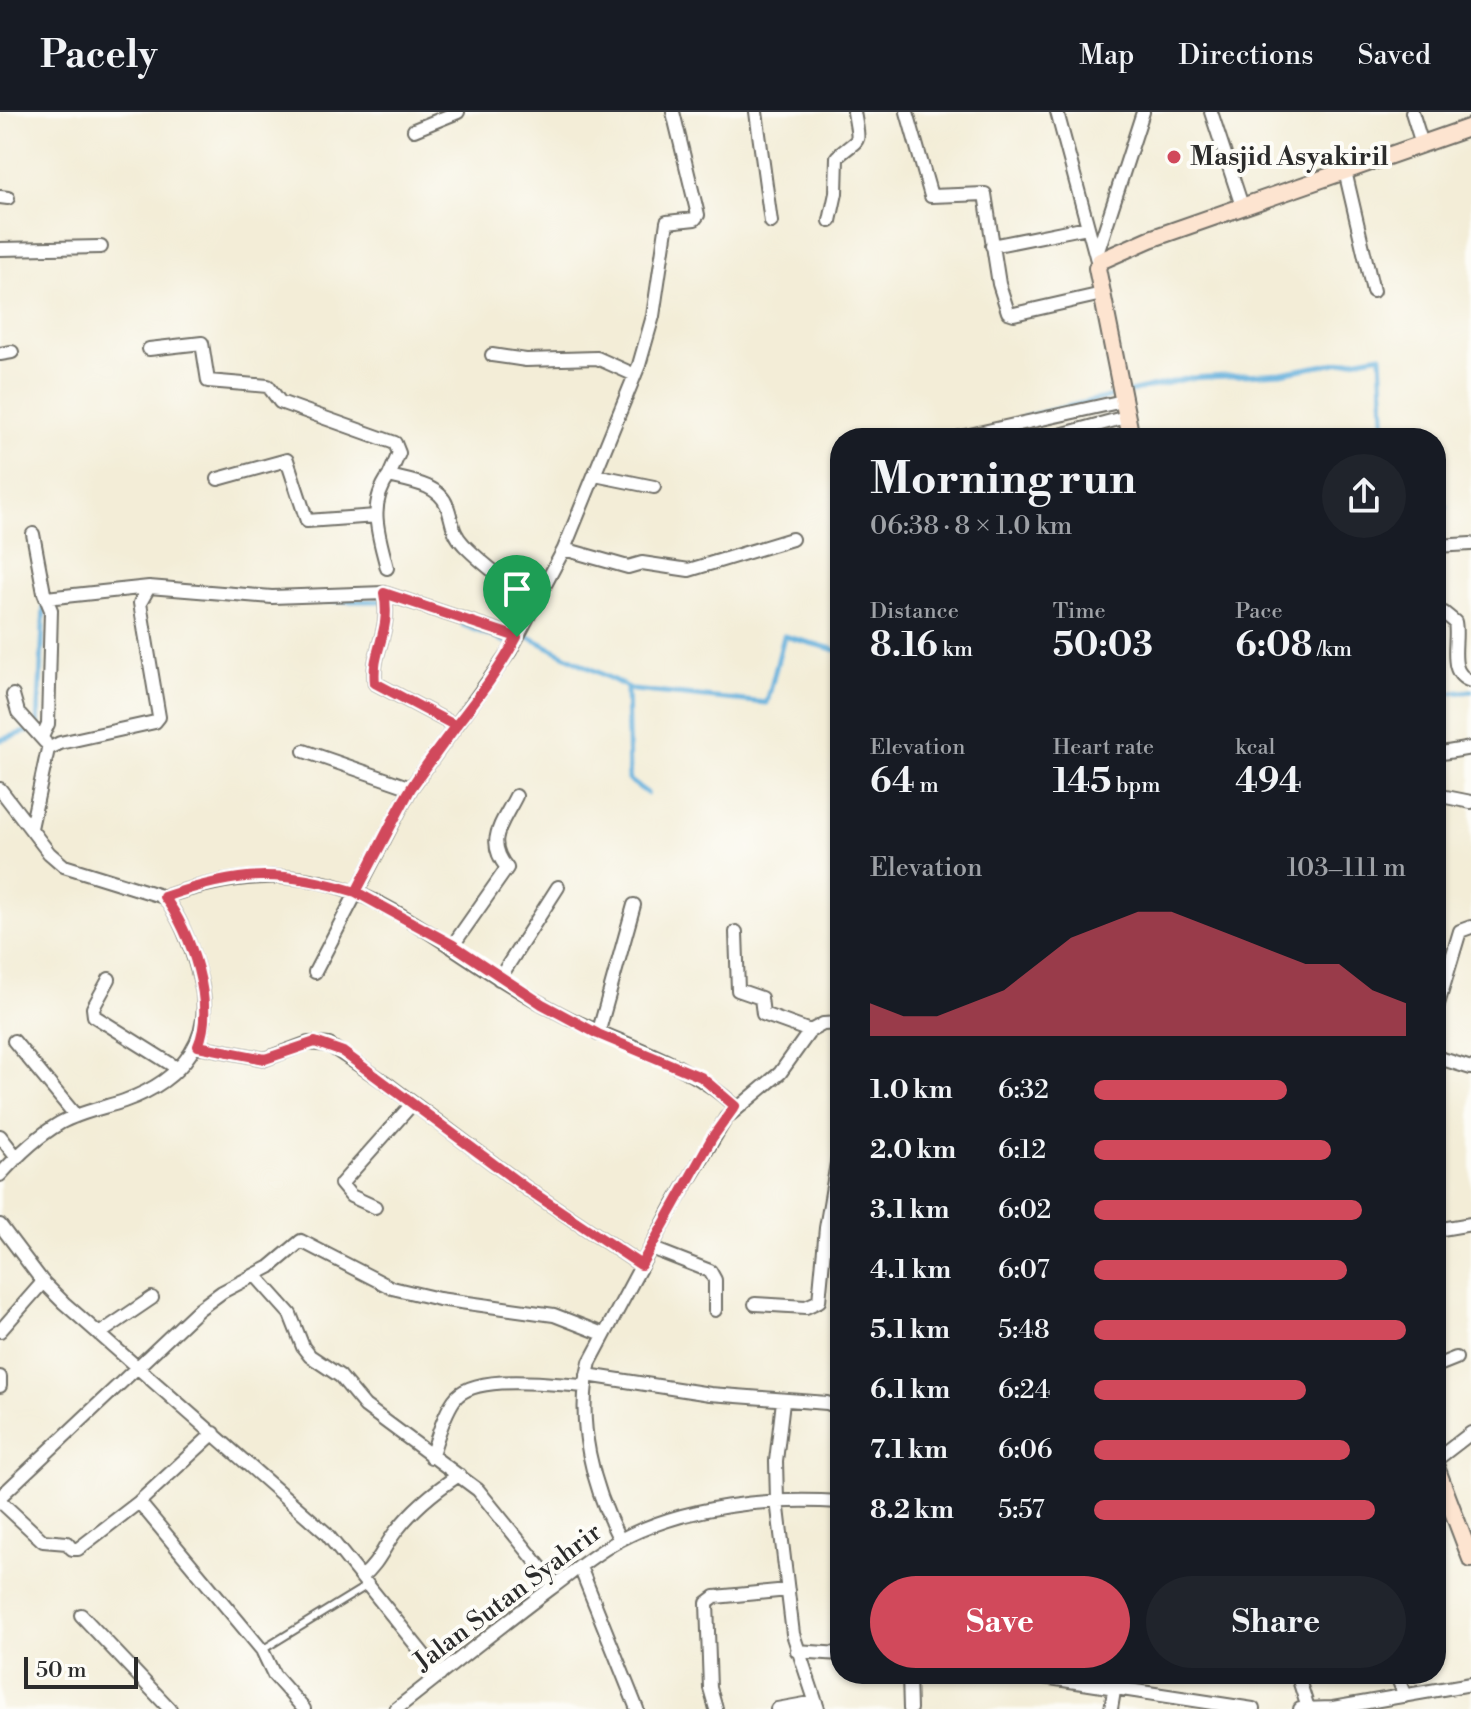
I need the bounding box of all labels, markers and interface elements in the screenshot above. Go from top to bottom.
text: Pacely [40,32,157,79]
text: Map [1079,38,1134,73]
text: Directions [1178,38,1313,73]
text: Saved [1357,38,1431,73]
place label: Masjid Asyakiril [1190,141,1389,173]
marker: Masjid Asyakiril [1165,148,1183,166]
text: Morning run [870,452,1136,507]
button: share [1322,454,1406,538]
text: 06:38 · 8 × 1.0 km [870,510,1072,542]
pin [483,555,551,637]
icon: arrive [495,567,539,611]
text: Distance [870,598,959,625]
text: Time [1053,598,1106,625]
text: Pace [1235,598,1283,625]
text: 8.16 [870,625,938,667]
text: 50:03 [1053,625,1153,667]
text: 6:08 [1235,625,1312,667]
text: km [938,636,973,663]
text: /km [1312,636,1352,663]
text: Elevation [870,734,965,761]
text: Heart rate [1053,734,1154,761]
text: kcal [1235,734,1275,761]
text: 64 [870,761,915,803]
text: 145 [1053,761,1111,803]
text: 494 [1235,761,1302,803]
text: m [915,772,939,799]
text: bpm [1111,772,1160,799]
text: Elevation [870,852,983,884]
text: 103–111 m [1287,852,1406,884]
text: 1.0 km [870,1074,953,1106]
text: 6:32 [998,1074,1049,1106]
text: 2.0 km [870,1134,956,1166]
text: 6:12 [998,1134,1046,1166]
text: 3.1 km [870,1194,949,1226]
text: 6:02 [998,1194,1051,1226]
text: 4.1 km [870,1254,951,1286]
text: 6:07 [998,1254,1050,1286]
text: 5.1 km [870,1314,950,1346]
text: 5:48 [998,1314,1050,1346]
text: 6.1 km [870,1374,950,1406]
text: 6:24 [998,1374,1050,1406]
text: 7.1 km [870,1434,948,1466]
text: 6:06 [998,1434,1053,1466]
text: 8.2 km [870,1494,954,1526]
text: 5:57 [998,1494,1045,1526]
street label: Jalan Sutan Syahrir [407,1516,608,1679]
button: Save [870,1576,1130,1668]
button: Share [1146,1576,1406,1668]
scale bar [24,1653,138,1689]
text: 50 m [36,1657,87,1684]

